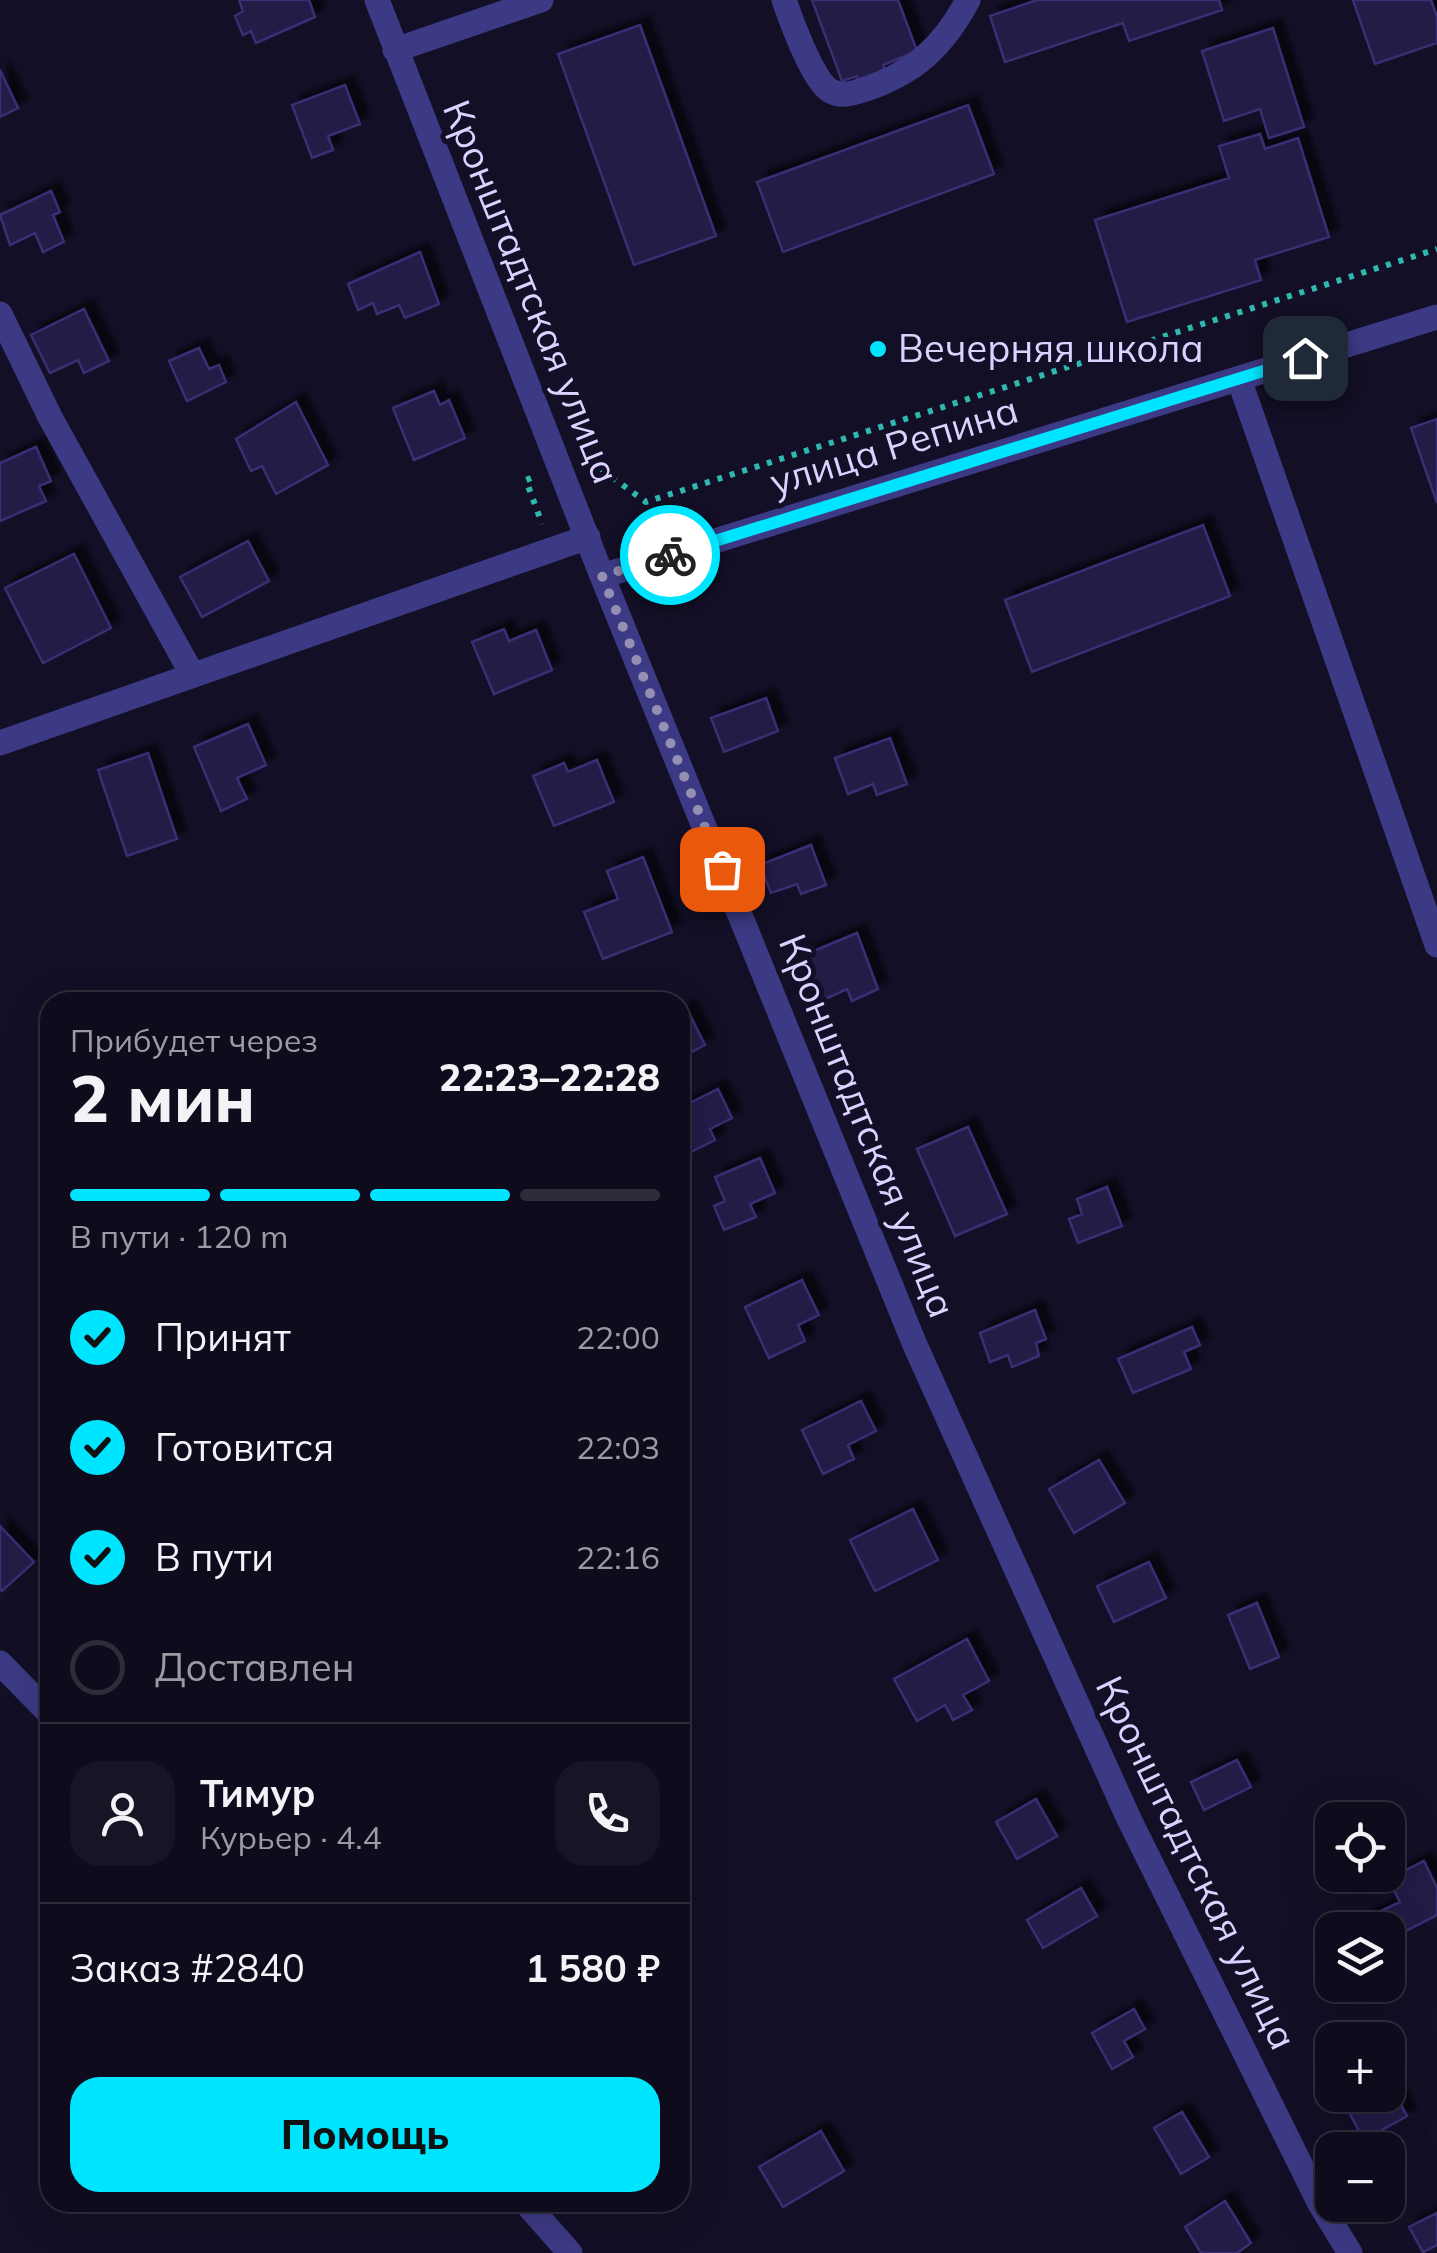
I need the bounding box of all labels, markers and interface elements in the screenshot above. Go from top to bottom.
street label: Кронштадтская улица [433,93,631,490]
pin [1263,316,1348,401]
place label: Вечерняя школа [898,324,1204,372]
icon: home [1278,331,1333,386]
marker: Вечерняя школа [867,338,889,360]
street label: улица Репина [764,385,1024,506]
courier [620,505,720,605]
icon: bike [643,528,698,583]
pin [680,827,765,912]
icon: bag [695,842,750,897]
street label: Кронштадтская улица [769,927,967,1324]
text: Прибудет через [70,1020,318,1060]
text: 22:23–22:28 [439,1053,660,1101]
text: 2 мин [70,1057,255,1138]
text: В пути · 120 m [70,1216,288,1256]
icon: check [70,1310,125,1365]
text: Принят [155,1313,291,1361]
text: 22:00 [576,1317,660,1357]
icon: check [70,1420,125,1475]
text: Готовится [155,1423,334,1471]
text: 22:03 [576,1427,660,1467]
icon: check [70,1530,125,1585]
text: В пути [155,1533,274,1581]
text: 22:16 [576,1537,660,1577]
text: Доставлен [155,1643,355,1691]
street label: Кронштадтская улица [1086,1668,1308,2057]
button: person [70,1761,175,1866]
button: phone [555,1761,660,1866]
text: Тимур [200,1769,316,1817]
map controls [1315,1802,1405,2222]
button: locate [1315,1802,1405,1892]
text: Курьер · 4.4 [200,1817,382,1857]
button: layers [1315,1912,1405,2002]
text: Заказ #2840 [70,1944,305,1992]
text: 1 580 ₽ [525,1944,660,1992]
button: + [1315,2022,1405,2112]
button: Помощь [70,2077,660,2192]
button: − [1315,2132,1405,2222]

